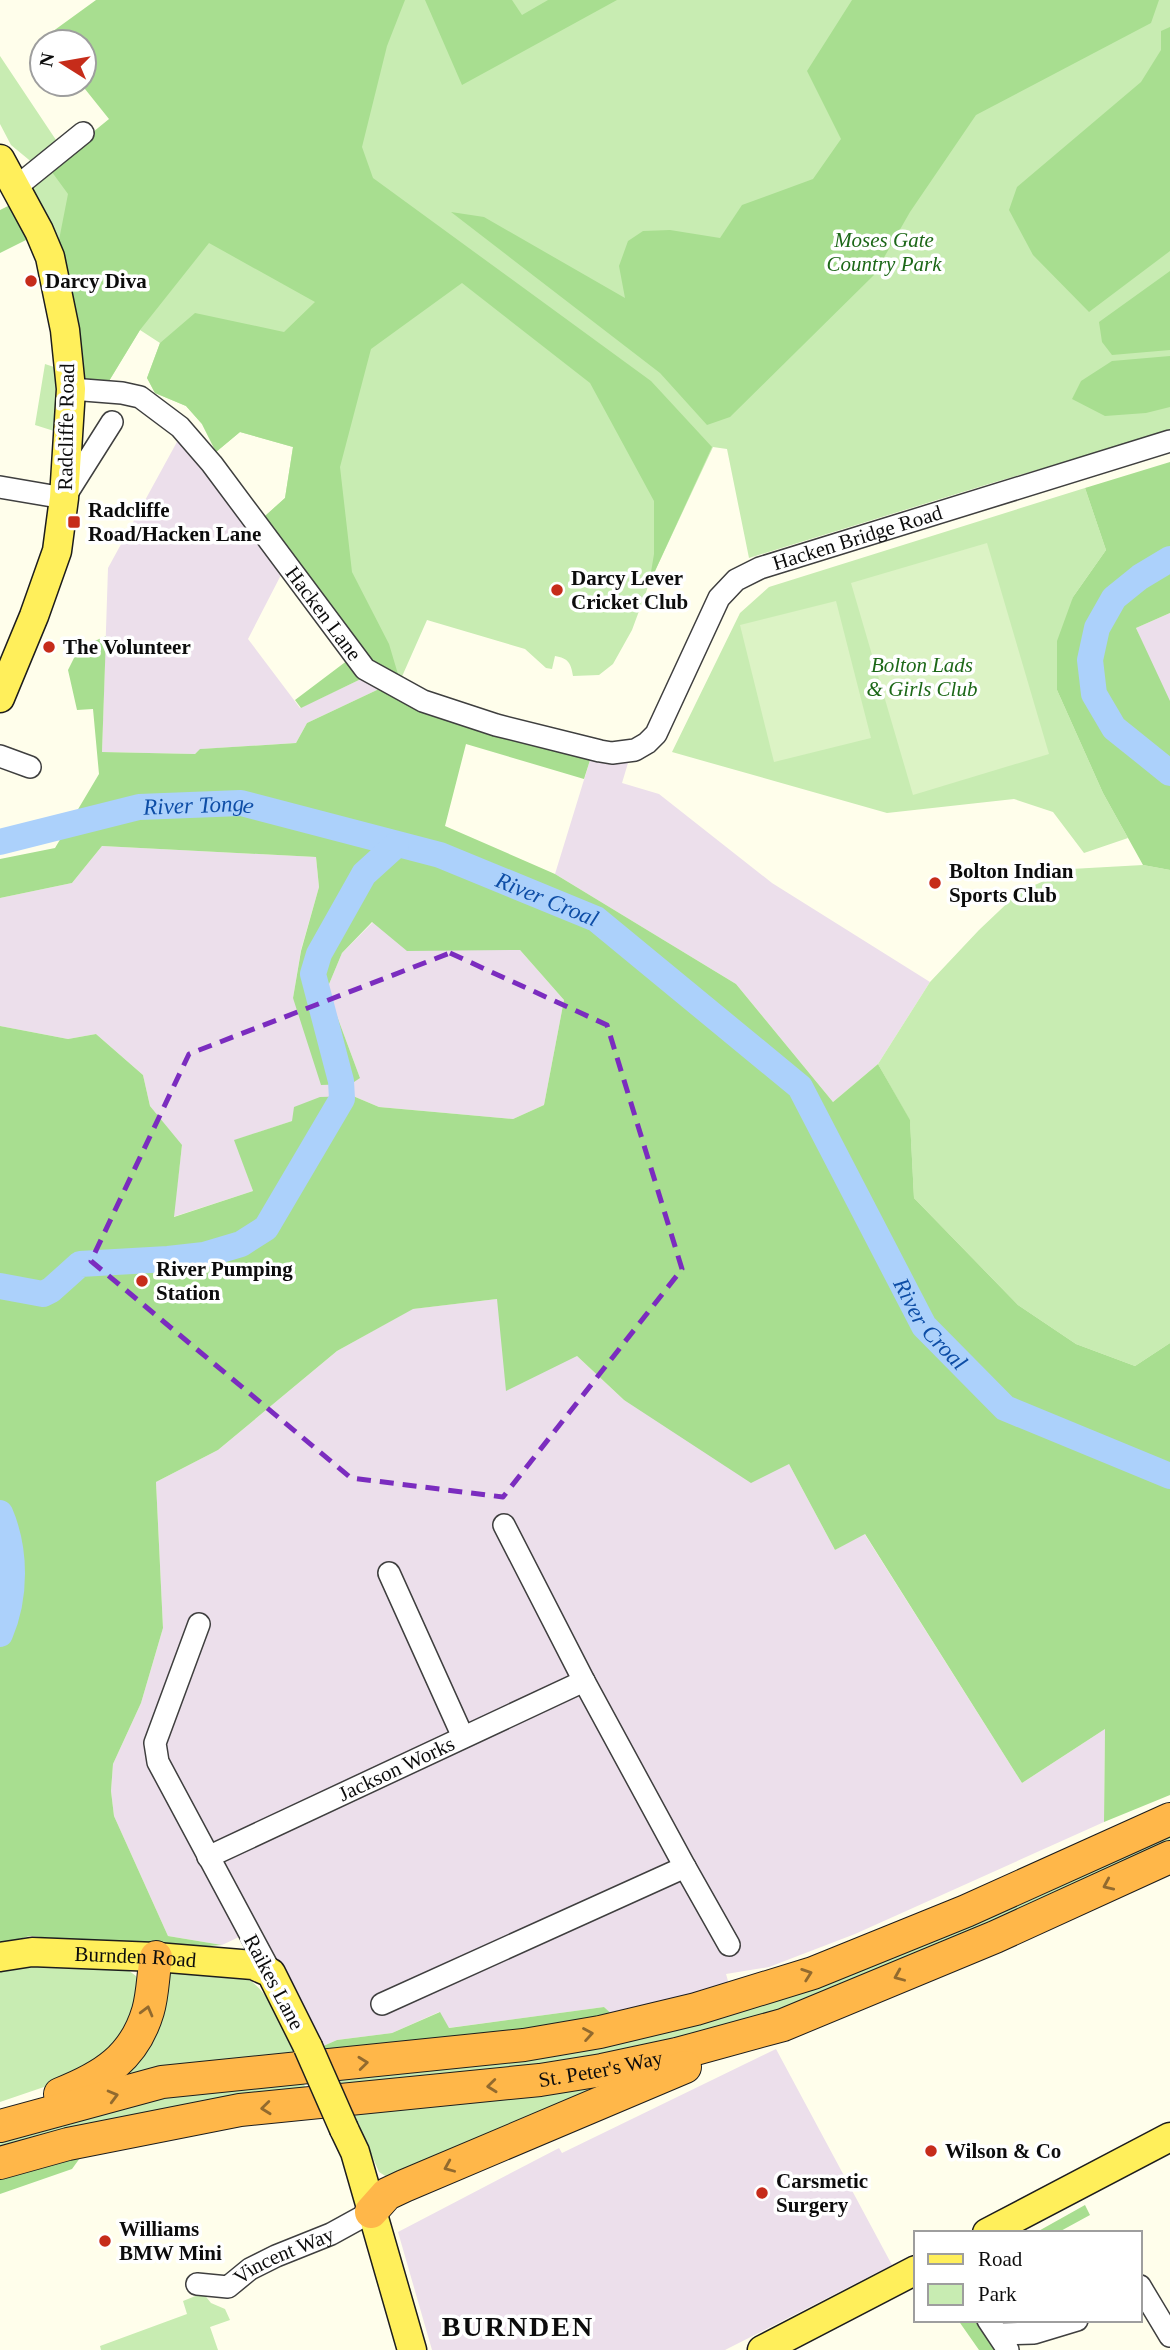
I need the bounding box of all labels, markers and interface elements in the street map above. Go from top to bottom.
north arrow [28,28,98,98]
text: N [35,51,58,69]
park label: Moses Gate Country Park [827,228,942,276]
place label: Darcy Diva [45,269,147,293]
marker: Darcy Diva [23,273,39,289]
street label: Radcliffe Road [53,363,79,491]
place label: Radcliffe Road/Hacken Lane [88,498,261,546]
street label: Hacken Bridge Road [770,500,946,575]
marker: Radcliffe Road/Hacken Lane [66,514,82,530]
street label: Hacken Lane [281,562,366,665]
place label: Darcy Lever Cricket Club [571,566,688,614]
marker: Darcy Lever Cricket Club [549,582,565,598]
place label: The Volunteer [63,635,191,659]
marker: The Volunteer [41,639,57,655]
park label: Bolton Lads & Girls Club [867,653,977,701]
water label: River Tonge [142,790,257,819]
place label: Bolton Indian Sports Club [949,859,1074,907]
water label: River Croal [491,866,602,931]
marker: Bolton Indian Sports Club [927,875,943,891]
place label: River Pumping Station [156,1257,293,1305]
marker: River Pumping Station [134,1273,150,1289]
water label: River Croal [888,1273,972,1375]
street label: Jackson Works [334,1731,458,1806]
one-way arrow [1103,1877,1115,1891]
street label: Raikes Lane [239,1930,309,2034]
street label: Burnden Road [74,1942,198,1972]
one-way arrow [801,1968,813,1982]
one-way arrow [894,1968,906,1982]
one-way arrow [139,2005,153,2017]
one-way arrow [582,2027,594,2042]
street label: St. Peter's Way [537,2045,665,2092]
one-way arrow [357,2056,368,2071]
one-way arrow [487,2078,498,2093]
one-way arrow [107,2089,119,2104]
one-way arrow [260,2100,271,2115]
place label: Wilson & Co [945,2139,1061,2163]
marker: Wilson & Co [923,2143,939,2159]
one-way arrow [444,2158,456,2172]
place label: Carsmetic Surgery [776,2169,868,2217]
marker: Carsmetic Surgery [754,2185,770,2201]
place label: Williams BMW Mini [119,2217,222,2265]
street label: Vincent Way [229,2222,338,2289]
legend [914,2231,1142,2322]
marker: Williams BMW Mini [97,2233,113,2249]
text: Road [978,2247,1023,2271]
text: Park [978,2282,1017,2306]
district label: BURNDEN [442,2311,594,2342]

